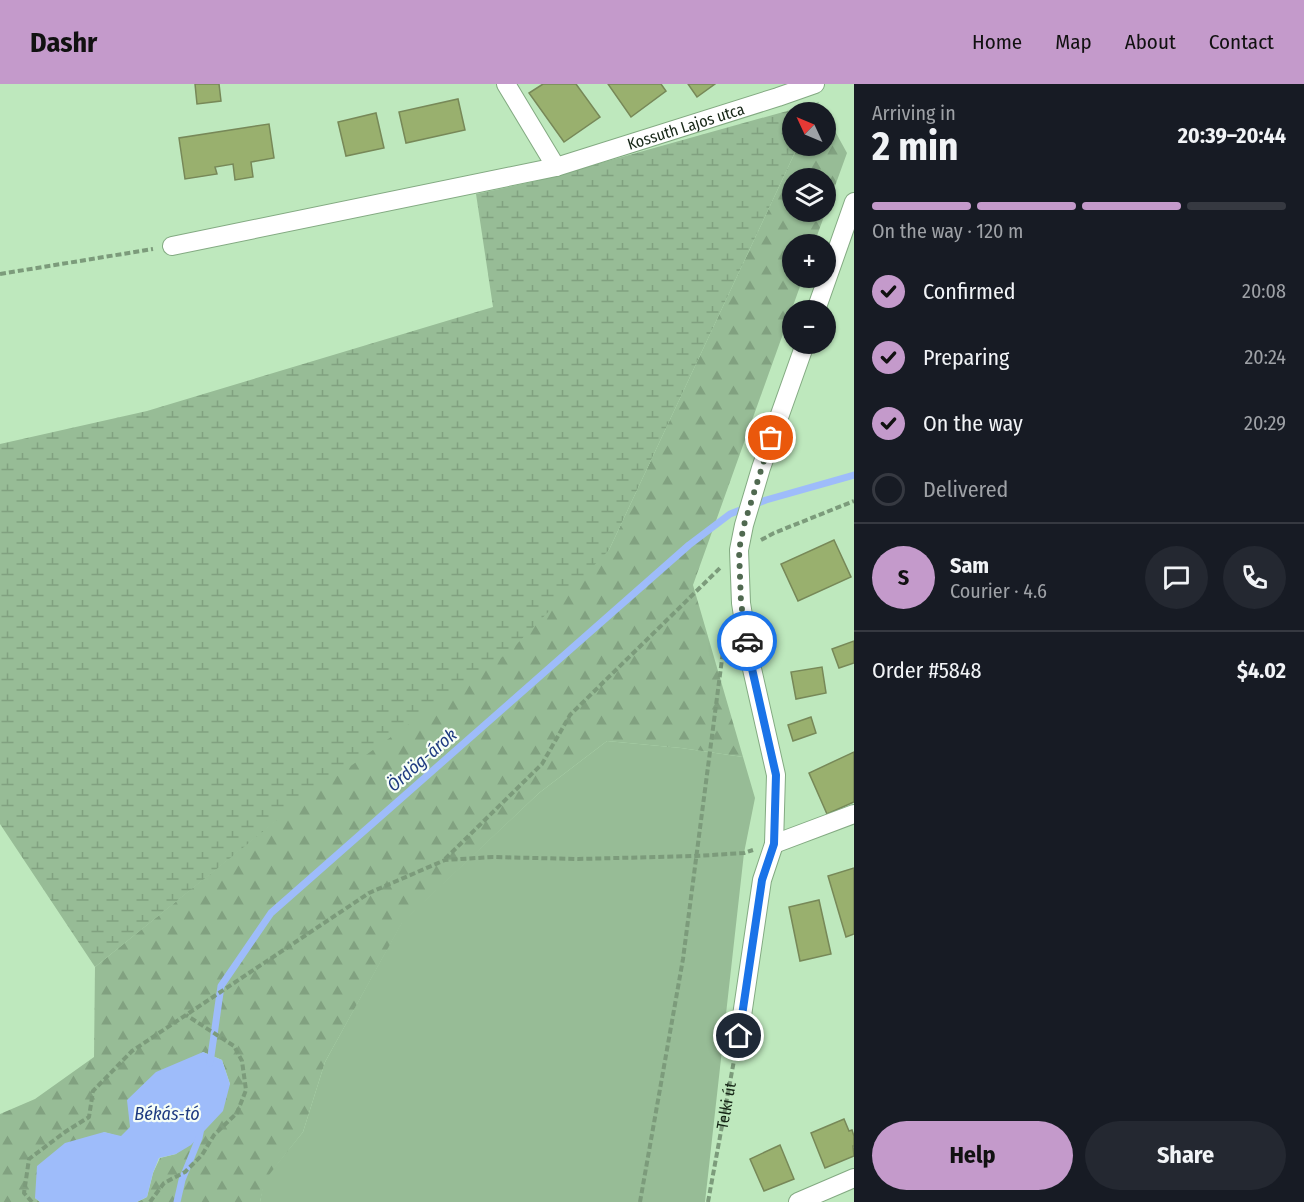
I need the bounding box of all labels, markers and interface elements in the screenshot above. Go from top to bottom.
text: Dashr [30,26,97,59]
text: Home [972,29,1022,55]
text: Map [1055,29,1092,55]
text: About [1125,29,1176,55]
text: Contact [1209,29,1274,55]
street label: Kossuth Lajos utca [625,99,747,153]
text: Arriving in [872,101,956,125]
north arrow [782,102,836,156]
map controls [782,102,836,354]
text: 20:39–20:44 [1178,122,1286,149]
text: 2 min [872,124,958,170]
button: layers [782,168,836,222]
text: On the way · 120 m [872,219,1023,243]
button: + [782,234,836,288]
icon: check [872,275,905,308]
text: Confirmed [923,278,1016,305]
text: 20:08 [1242,279,1286,303]
button: − [782,300,836,354]
icon: check [872,341,905,374]
text: Preparing [923,344,1009,371]
text: 20:24 [1244,345,1286,369]
icon: check [872,407,905,440]
text: On the way [923,410,1023,437]
text: 20:29 [1244,411,1286,435]
pin [745,412,796,463]
icon: bag [754,421,787,454]
text: Delivered [923,476,1008,503]
button: chat [1145,546,1208,609]
button: phone [1223,546,1286,609]
text: Sam [950,552,989,579]
text: S [898,564,909,591]
text: Courier · 4.6 [950,579,1047,603]
courier [717,611,777,671]
icon: car [731,625,764,658]
text: Order #5848 [872,657,982,684]
text: $4.02 [1237,657,1286,684]
water label: Ördög-árok [383,724,461,796]
pin [713,1010,764,1061]
icon: home [722,1019,755,1052]
street label: Telki út [712,1080,739,1131]
water label: Békás-tó [134,1103,200,1125]
button: Help [872,1121,1073,1190]
button: Share [1085,1121,1286,1190]

